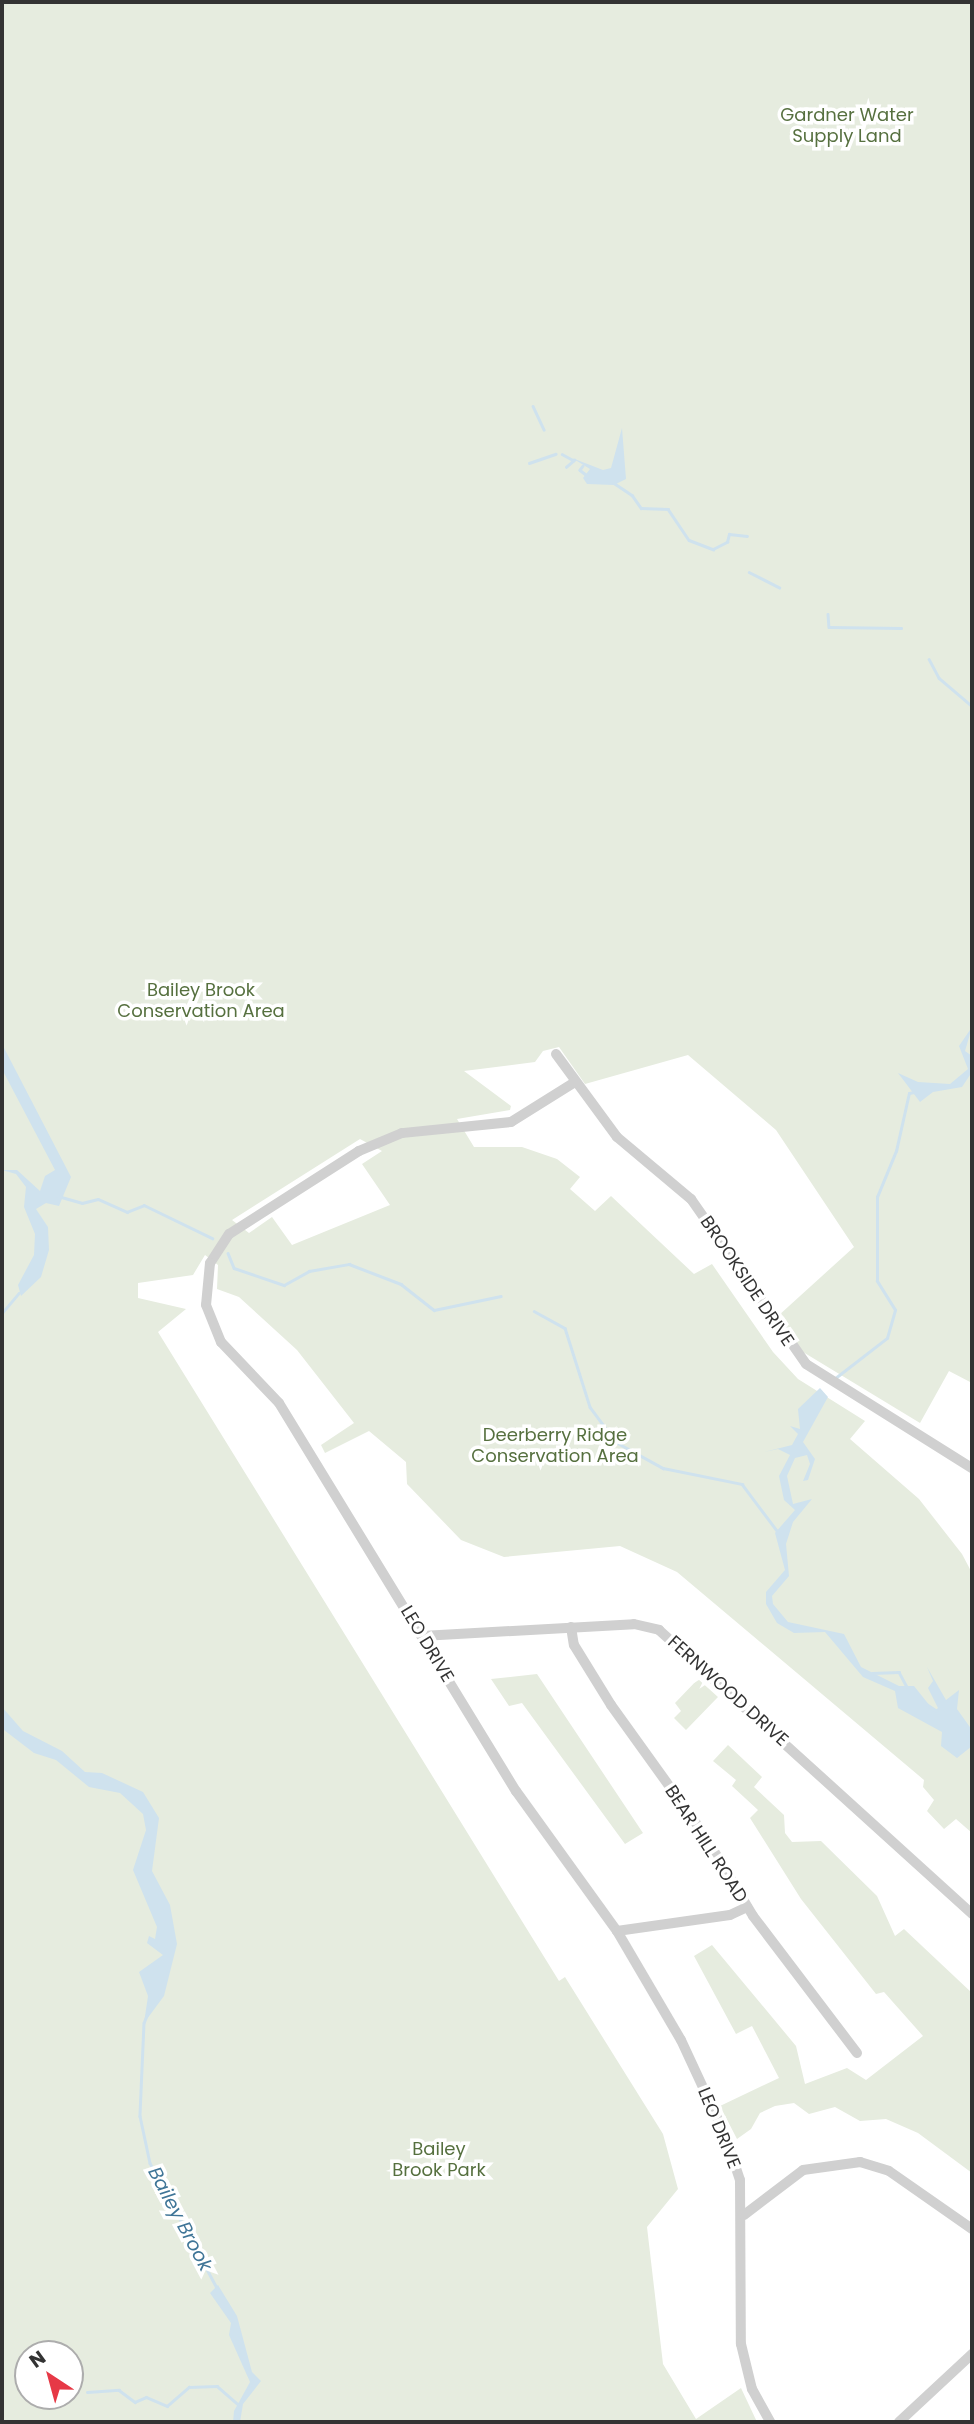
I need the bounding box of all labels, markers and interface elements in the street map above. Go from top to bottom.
park label: Gardner Water Supply Land [780,105,914,148]
park label: Bailey Brook Conservation Area [117,980,285,1023]
street label: BROOKSIDE DRIVE [695,1212,799,1350]
park label: Deerberry Ridge Conservation Area [471,1425,639,1468]
street label: LEO DRIVE [396,1602,458,1686]
street label: FERNWOOD DRIVE [663,1631,793,1751]
street label: BEAR HILL ROAD [660,1781,752,1907]
street label: LEO DRIVE [693,2084,745,2172]
park label: Bailey Brook Park [392,2139,486,2182]
water label: Bailey Brook [143,2163,217,2275]
north arrow [14,2340,84,2410]
text: N [24,2344,51,2374]

